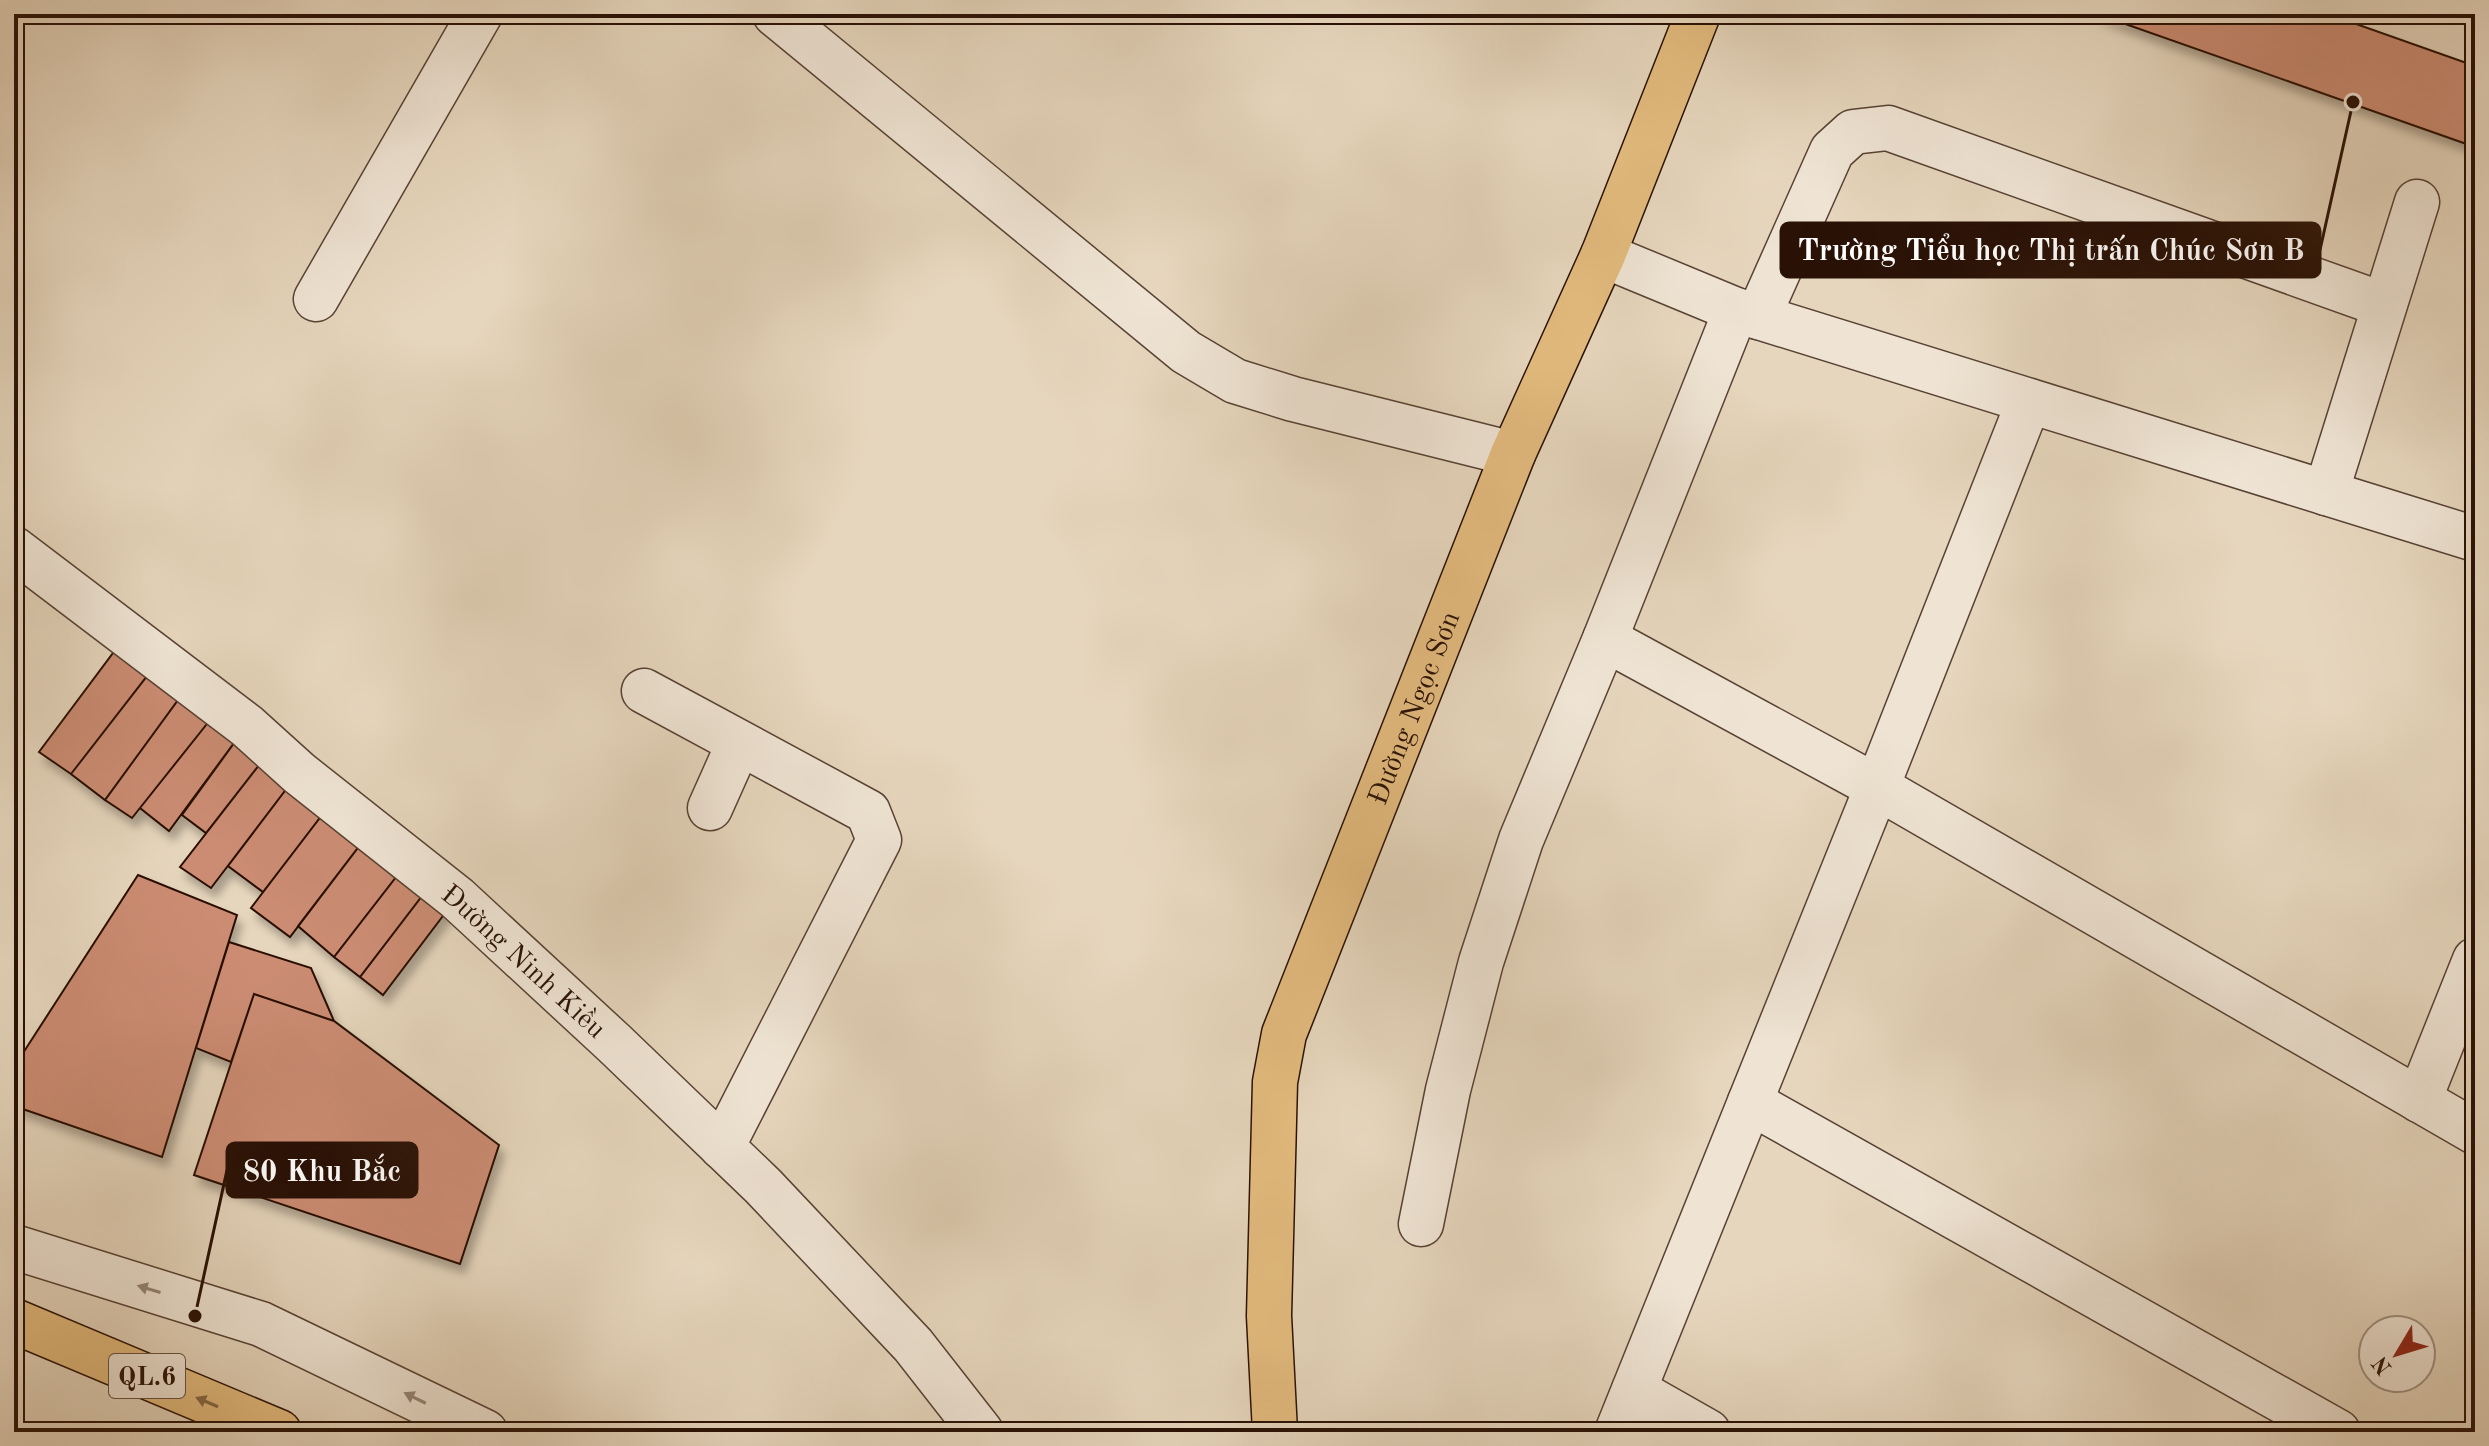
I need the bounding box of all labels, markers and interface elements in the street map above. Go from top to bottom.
callout: Trường Tiểu học Thị trấn Chúc Sơn B [1781,223,2320,277]
text: Trường Tiểu học Thị trấn Chúc Sơn B [1797,233,2305,267]
street label: Đường Ngọc Sơn [1365,608,1466,809]
street label: Đường Ninh Kiều [435,880,610,1045]
callout: 80 Khu Bắc [227,1143,417,1197]
text: 80 Khu Bắc [243,1153,401,1188]
one-way arrow [137,1282,161,1295]
north arrow [2357,1314,2437,1394]
text: N [2369,1352,2397,1378]
road number: QL.6 [109,1354,185,1398]
one-way arrow [403,1391,427,1405]
one-way arrow [195,1395,219,1408]

